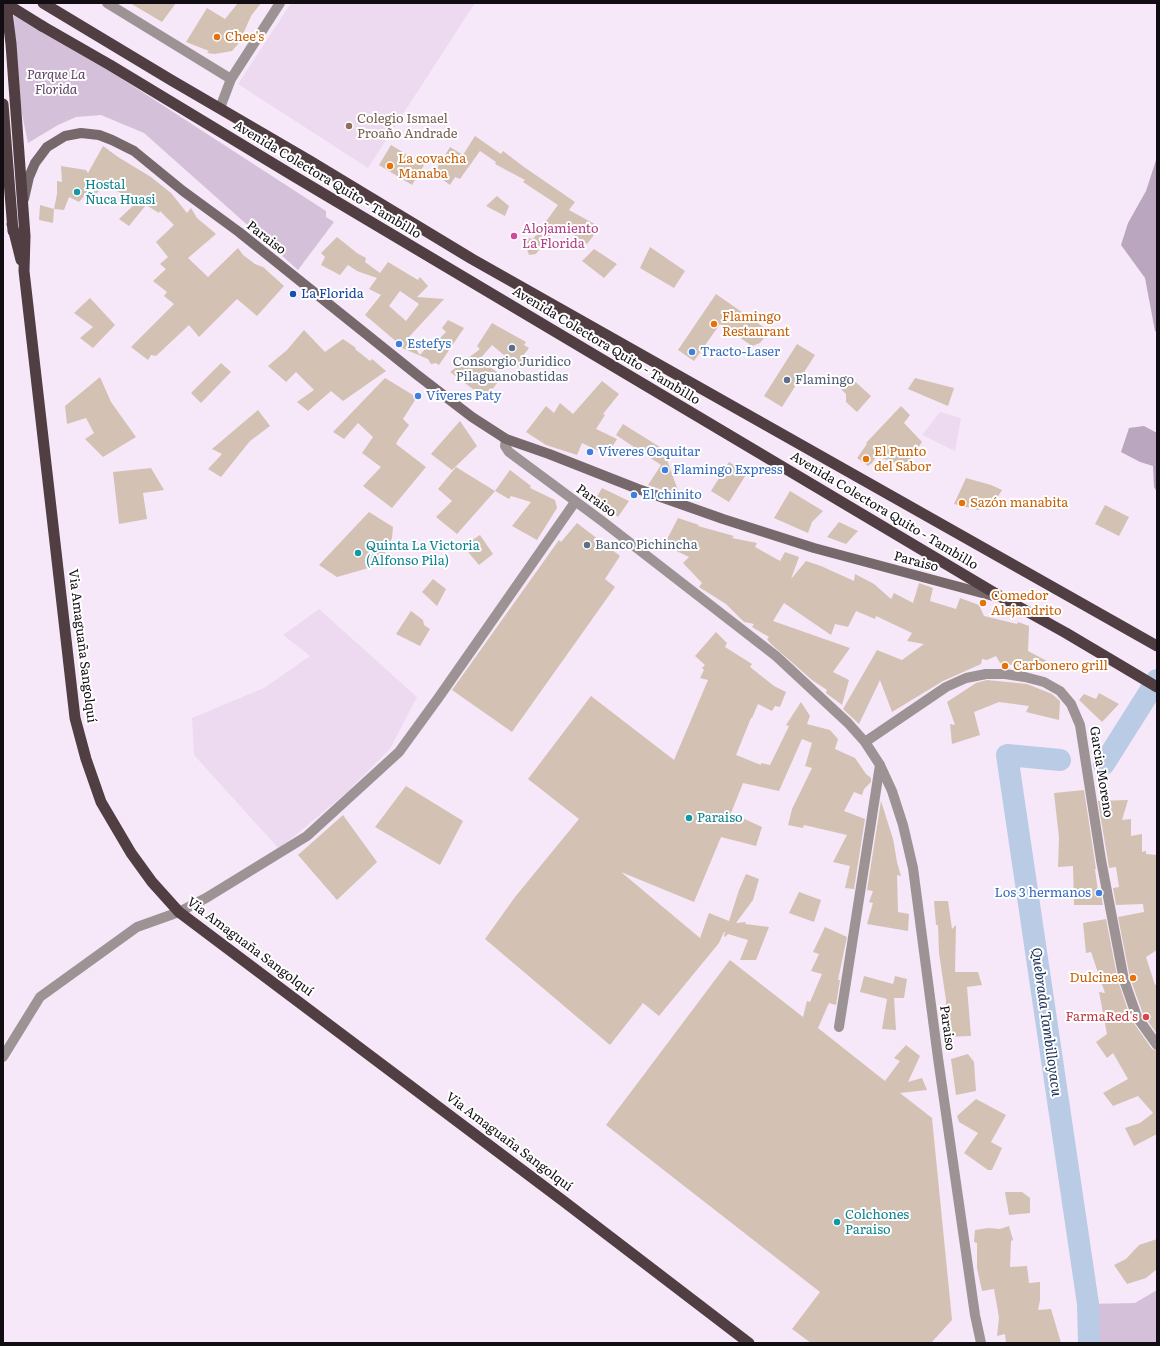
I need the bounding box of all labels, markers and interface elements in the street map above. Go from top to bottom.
place label: Chee's [225,29,264,45]
marker: Chee's [212,32,222,42]
park label: Parque La Florida [27,67,85,98]
place label: Colegio Ismael Proaño Andrade [357,111,457,142]
street label: Avenida Colectora Quito - Tambillo [230,118,424,242]
marker: Colegio Ismael Proaño Andrade [344,121,354,131]
place label: La covacha Manaba [398,151,466,182]
marker: La covacha Manaba [385,161,395,171]
place label: Hostal Ñuca Huasi [85,177,156,208]
marker: Hostal Ñuca Huasi [72,187,82,197]
street label: Paraiso [243,218,289,258]
place label: Alojamiento La Florida [522,221,599,252]
marker: Alojamiento La Florida [509,231,519,241]
street label: Avenida Colectora Quito - Tambillo [509,284,703,408]
place label: La Florida [301,286,364,302]
marker: La Florida [288,289,298,299]
place label: Flamingo Restaurant [722,309,790,340]
marker: Flamingo Restaurant [709,319,719,329]
place label: Estefys [407,336,451,352]
marker: Estefys [394,339,404,349]
marker: Consorgio Juridico Pilaguanobastidas [507,343,517,353]
place label: Tracto-Laser [700,344,780,360]
marker: Tracto-Laser [687,347,697,357]
place label: Consorgio Juridico Pilaguanobastidas [453,354,571,385]
place label: Flamingo [795,372,854,388]
marker: Flamingo [782,375,792,385]
place label: Víveres Paty [426,388,502,404]
marker: Víveres Paty [413,391,423,401]
place label: Víveres Osquitar [598,444,700,460]
place label: El Punto del Sabor [874,444,931,475]
marker: Víveres Osquitar [585,447,595,457]
street label: Avenida Colectora Quito - Tambillo [787,449,981,573]
marker: El Punto del Sabor [861,454,871,464]
place label: Flamingo Express [673,462,783,478]
marker: Flamingo Express [660,465,670,475]
street label: Paraiso [573,481,619,521]
place label: El chinito [642,487,702,503]
marker: El chinito [629,490,639,500]
place label: Sazón manabita [970,495,1068,511]
marker: Sazón manabita [957,498,967,508]
place label: Banco Pichincha [595,537,698,553]
place label: Quinta La Victoria (Alfonso Pila) [366,538,480,569]
marker: Banco Pichincha [582,540,592,550]
marker: Quinta La Victoria (Alfonso Pila) [353,548,363,558]
street label: Paraiso [892,549,940,575]
street label: Via Amaguaña Sangolquí [65,568,99,724]
place label: Comedor Alejandrito [991,588,1062,619]
marker: Comedor Alejandrito [978,598,988,608]
place label: Carbonero grill [1013,658,1108,674]
marker: Carbonero grill [1000,661,1010,671]
street label: Garcia Moreno [1086,725,1116,819]
place label: Paraiso [697,810,743,826]
marker: Paraiso [684,813,694,823]
place label: Los 3 hermanos [995,885,1091,901]
marker: Los 3 hermanos [1094,888,1104,898]
street label: Via Amaguaña Sangolquí [183,894,317,1000]
water label: Quebrada Tambilloyacu [1027,947,1065,1097]
place label: Dulcinea [1069,970,1125,986]
marker: Dulcinea [1128,973,1138,983]
street label: Paraiso [936,1004,958,1052]
place label: FarmaRed's [1066,1009,1138,1025]
marker: FarmaRed's [1141,1012,1151,1022]
street label: Via Amaguaña Sangolquí [442,1089,576,1195]
place label: Colchones Paraiso [845,1207,909,1238]
marker: Colchones Paraiso [832,1217,842,1227]

